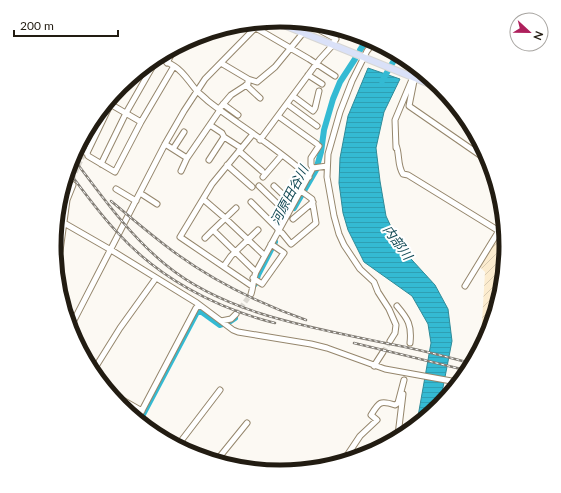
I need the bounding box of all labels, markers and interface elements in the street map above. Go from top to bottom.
scale bar [14,12,118,38]
north arrow [509,12,549,52]
text: 200 m [20,18,54,33]
text: N [531,30,546,42]
water label: 河原田谷川 [267,161,312,227]
water label: 内部川 [380,222,417,264]

